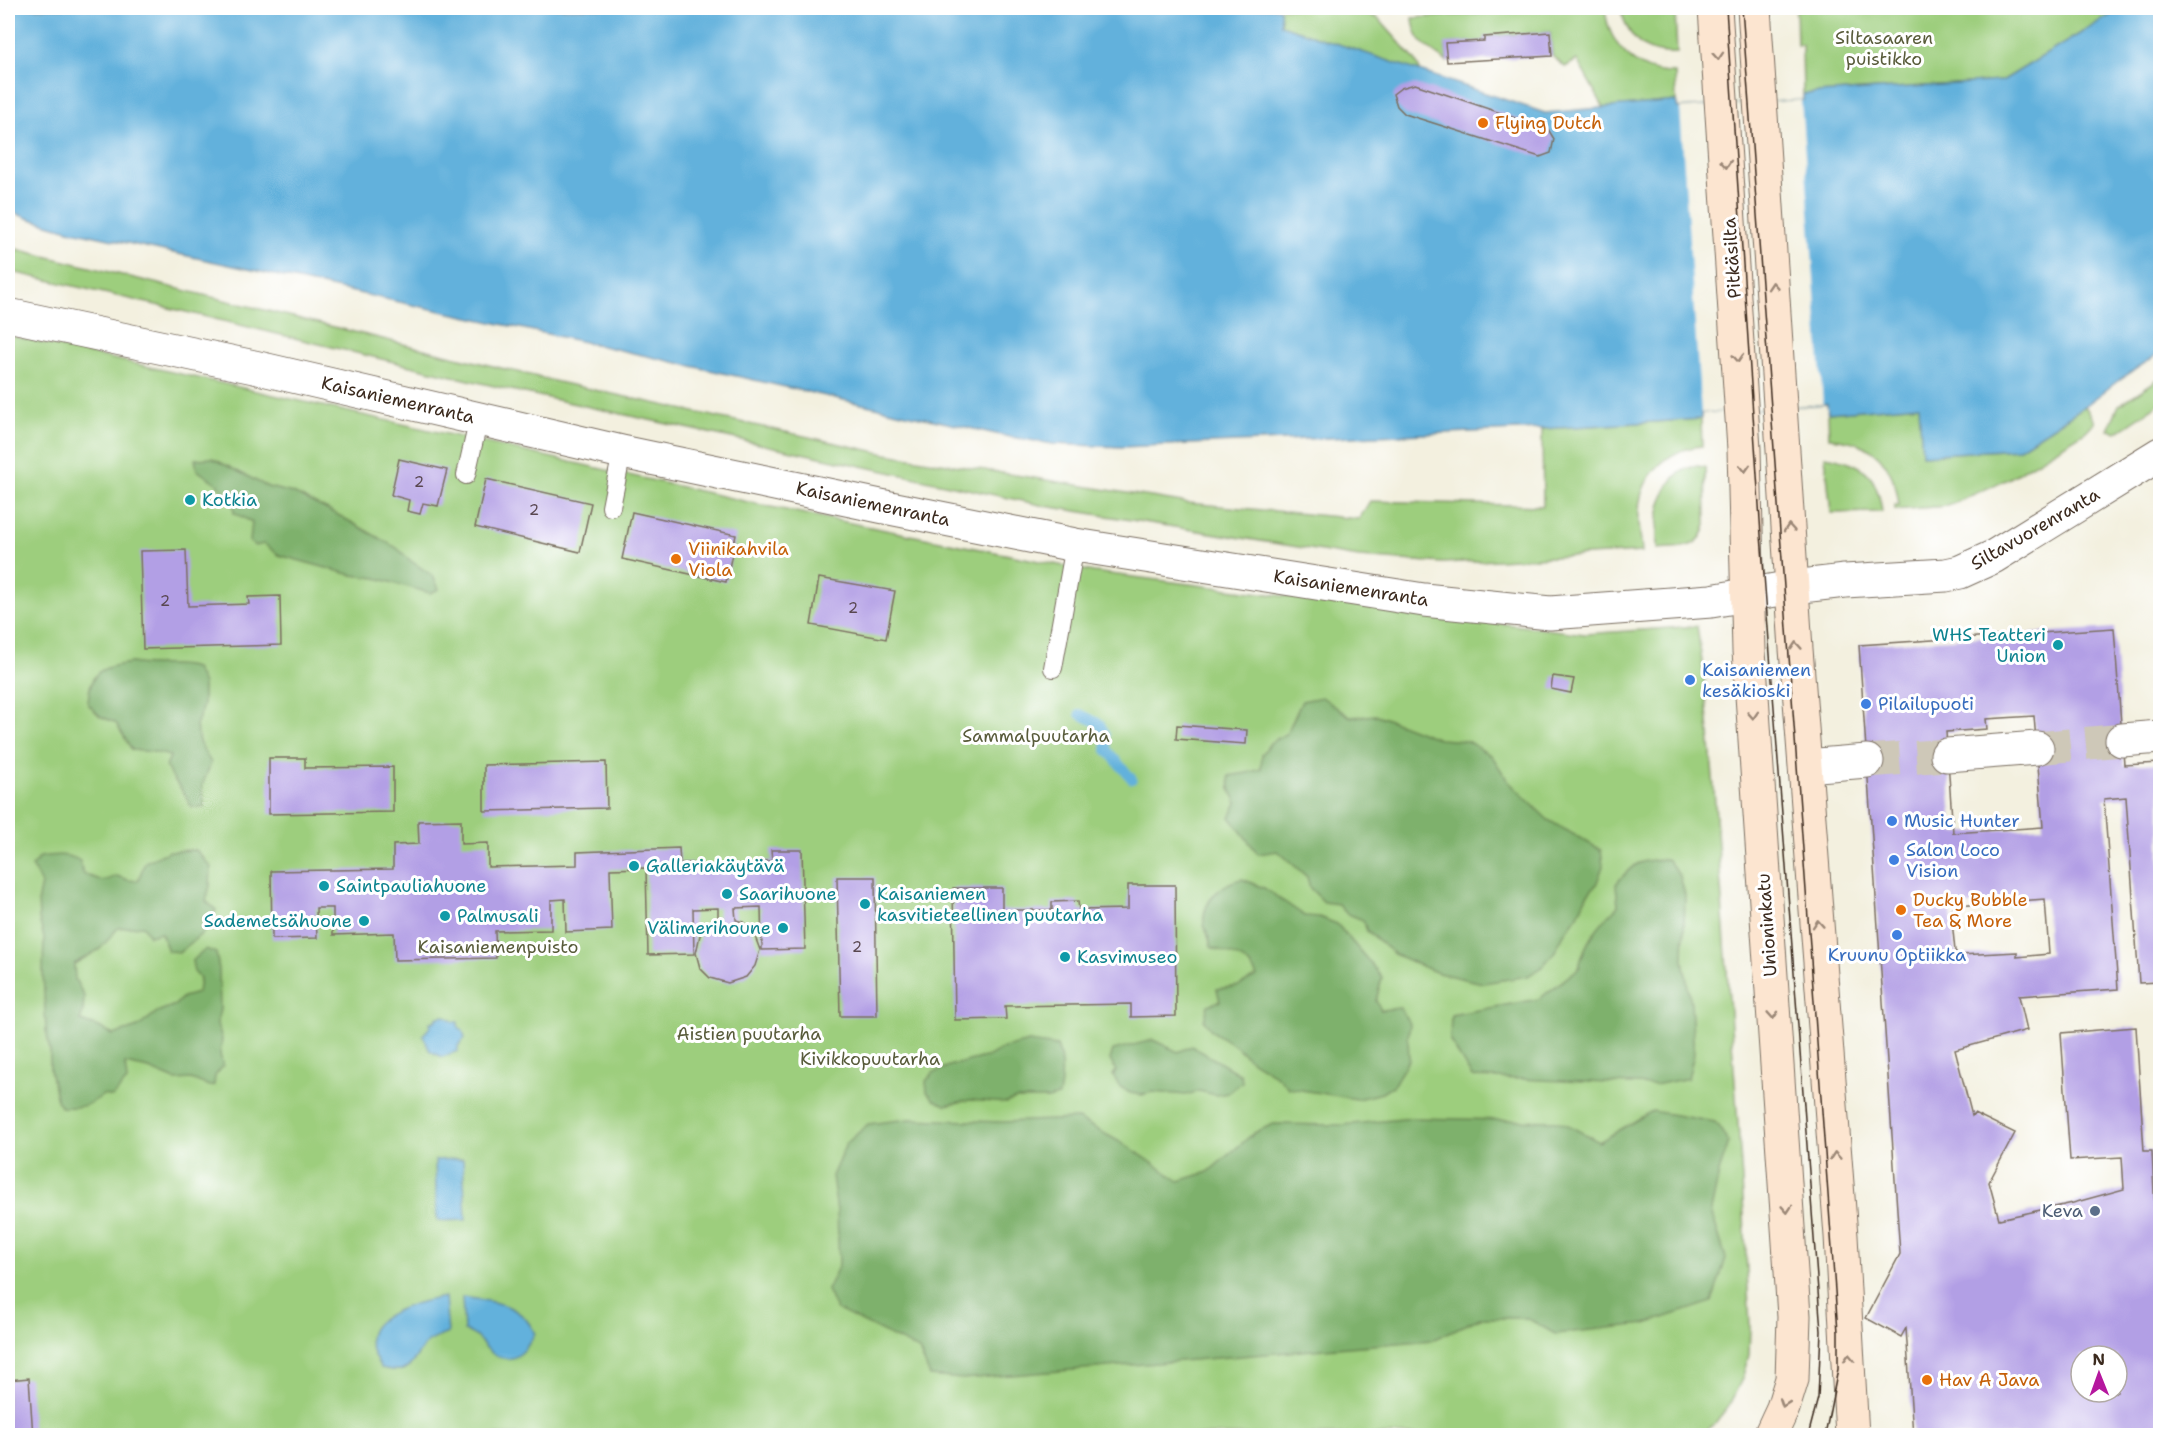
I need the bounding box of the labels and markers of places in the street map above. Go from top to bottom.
place label: Flying Dutch [1495,111,1602,135]
marker: Flying Dutch [1476,116,1490,130]
place label: Kotkia [202,488,257,512]
marker: Kotkia [183,493,197,507]
place label: Viinikahvila Viola [688,537,789,582]
marker: Viinikahvila Viola [669,552,683,566]
place label: WHS Teatteri Union [1932,623,2046,668]
marker: WHS Teatteri Union [2051,638,2065,652]
place label: Kaisaniemen kesäkioski [1702,658,1811,703]
marker: Kaisaniemen kesäkioski [1683,673,1697,687]
place label: Pilailupuoti [1878,692,1974,716]
marker: Pilailupuoti [1859,697,1873,711]
place label: Music Hunter [1904,809,2020,833]
marker: Music Hunter [1885,814,1899,828]
place label: Salon Loco Vision [1906,838,2000,883]
marker: Salon Loco Vision [1887,853,1901,867]
place label: Galleriakäytävä [646,854,784,878]
marker: Galleriakäytävä [627,859,641,873]
place label: Saintpauliahuone [336,874,486,898]
marker: Saintpauliahuone [317,879,331,893]
place label: Saarihuone [739,882,837,906]
place label: Kaisaniemen kasvitieteellinen puutarha [877,882,1103,927]
marker: Saarihuone [720,887,734,901]
place label: Ducky Bubble Tea & More [1913,888,2028,933]
marker: Kaisaniemen kasvitieteellinen puutarha [858,897,872,911]
marker: Ducky Bubble Tea & More [1894,903,1908,917]
place label: Palmusali [457,904,539,928]
place label: Sademetsähuone [204,909,352,933]
marker: Palmusali [438,909,452,923]
marker: Sademetsähuone [357,914,371,928]
place label: Välimerihoune [647,916,771,940]
marker: Välimerihoune [776,921,790,935]
marker: Kruunu Optiikka [1890,928,1904,942]
place label: Kruunu Optiikka [1828,943,1966,967]
place label: Kasvimuseo [1077,945,1177,969]
marker: Kasvimuseo [1058,950,1072,964]
place label: Keva [2042,1199,2083,1223]
marker: Keva [2088,1204,2102,1218]
place label: Hav A Java [1939,1368,2039,1392]
marker: Hav A Java [1920,1373,1934,1387]

